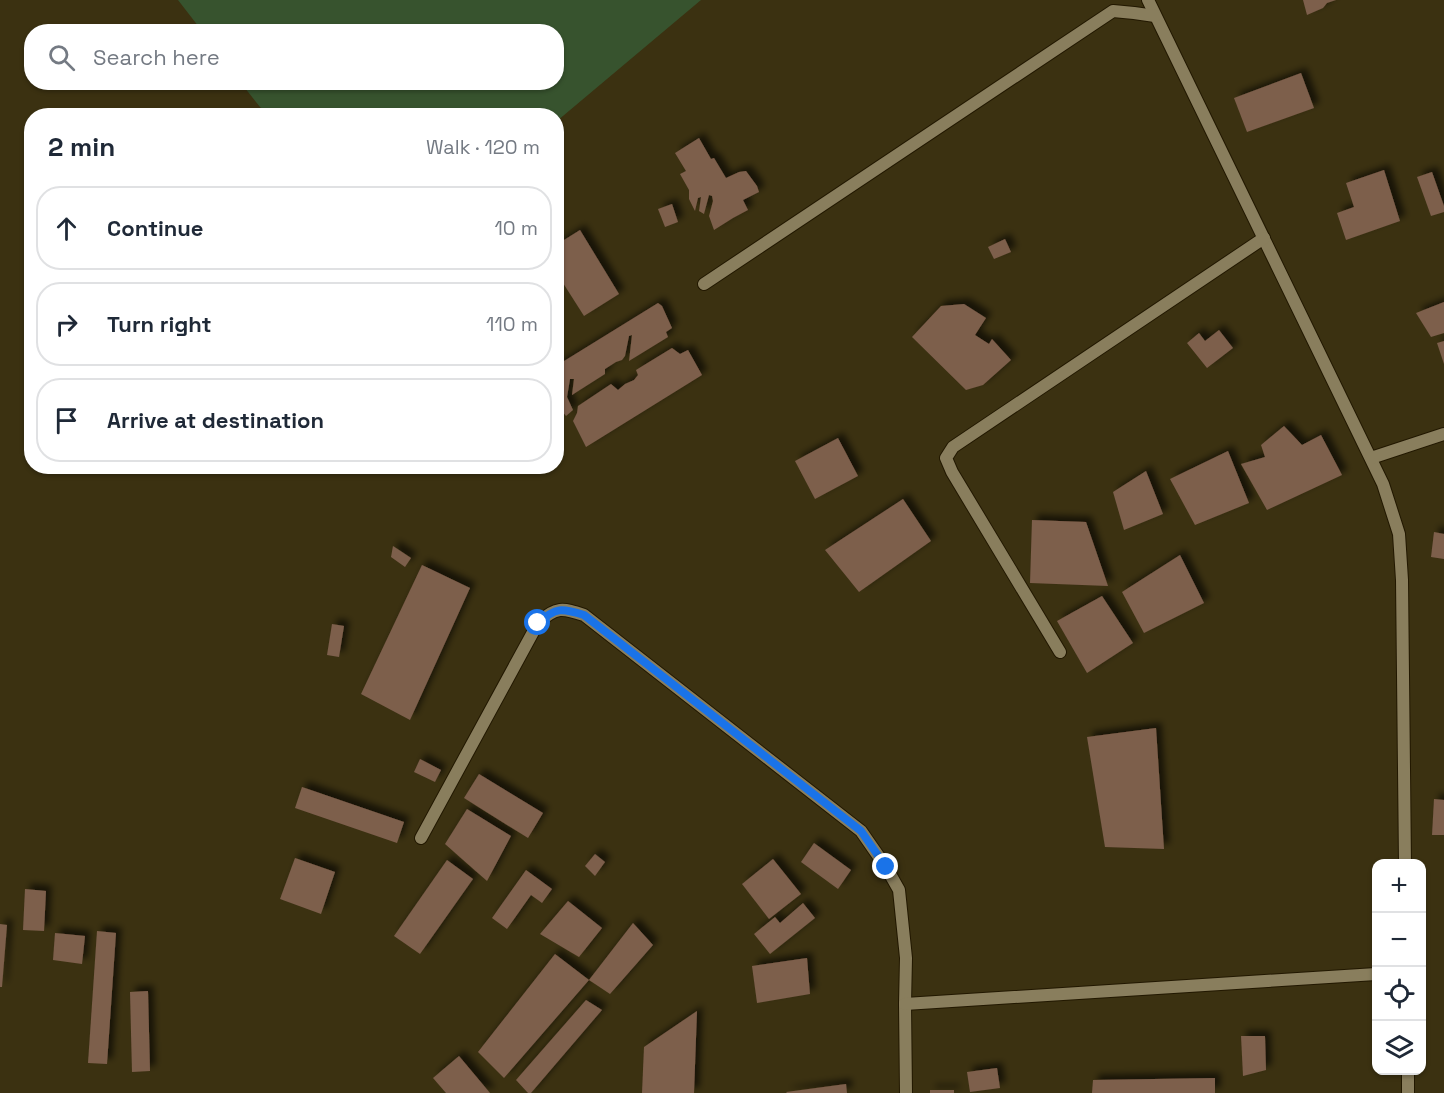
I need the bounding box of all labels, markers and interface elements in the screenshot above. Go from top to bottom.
search box [24,24,564,90]
icon: search [45,41,78,74]
text: Search here [93,43,220,71]
text: 2 min [48,130,115,164]
text: Walk · 120 m [426,134,540,160]
icon: ahead [50,212,83,245]
text: Continue [107,214,203,242]
text: 10 m [494,215,538,241]
icon: right [50,308,83,341]
text: Turn right [107,310,212,338]
text: 110 m [486,311,538,337]
icon: arrive [50,404,83,437]
text: Arrive at destination [107,406,324,434]
route start [524,609,550,635]
route end [872,853,898,879]
map controls [1372,859,1426,1075]
button: + [1372,859,1426,913]
button: − [1372,913,1426,967]
button: locate [1372,967,1426,1021]
button: layers [1372,1021,1426,1075]

